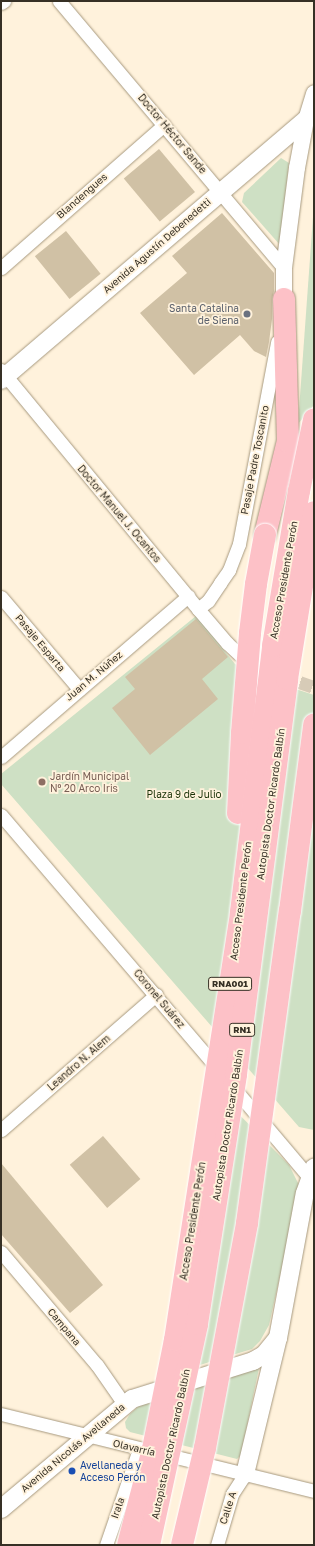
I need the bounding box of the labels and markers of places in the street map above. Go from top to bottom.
place label: Santa Catalina de Siena [169,302,239,326]
marker: Santa Catalina de Siena [242,309,252,319]
place label: Jardín Municipal Nº 20 Arco Iris [50,770,129,794]
marker: Jardín Municipal Nº 20 Arco Iris [37,777,47,787]
place label: Avellaneda y Acceso Perón [80,1459,145,1482]
marker: Avellaneda y Acceso Perón [67,1466,77,1476]

